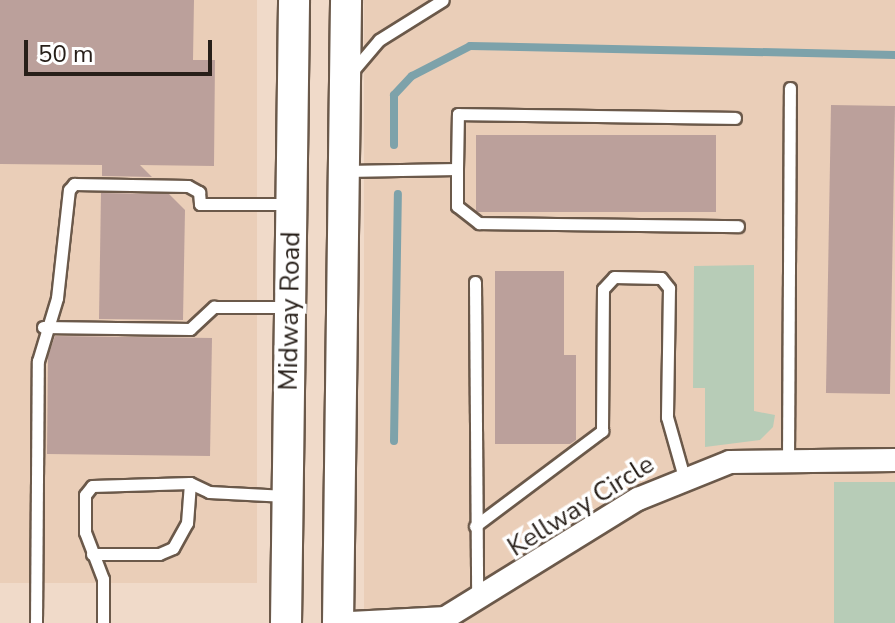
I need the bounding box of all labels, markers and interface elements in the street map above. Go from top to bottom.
scale bar [28,24,216,74]
text: 50 m [38,38,94,70]
street label: Midway Road [273,231,307,391]
street label: Kellway Circle [502,449,660,563]

